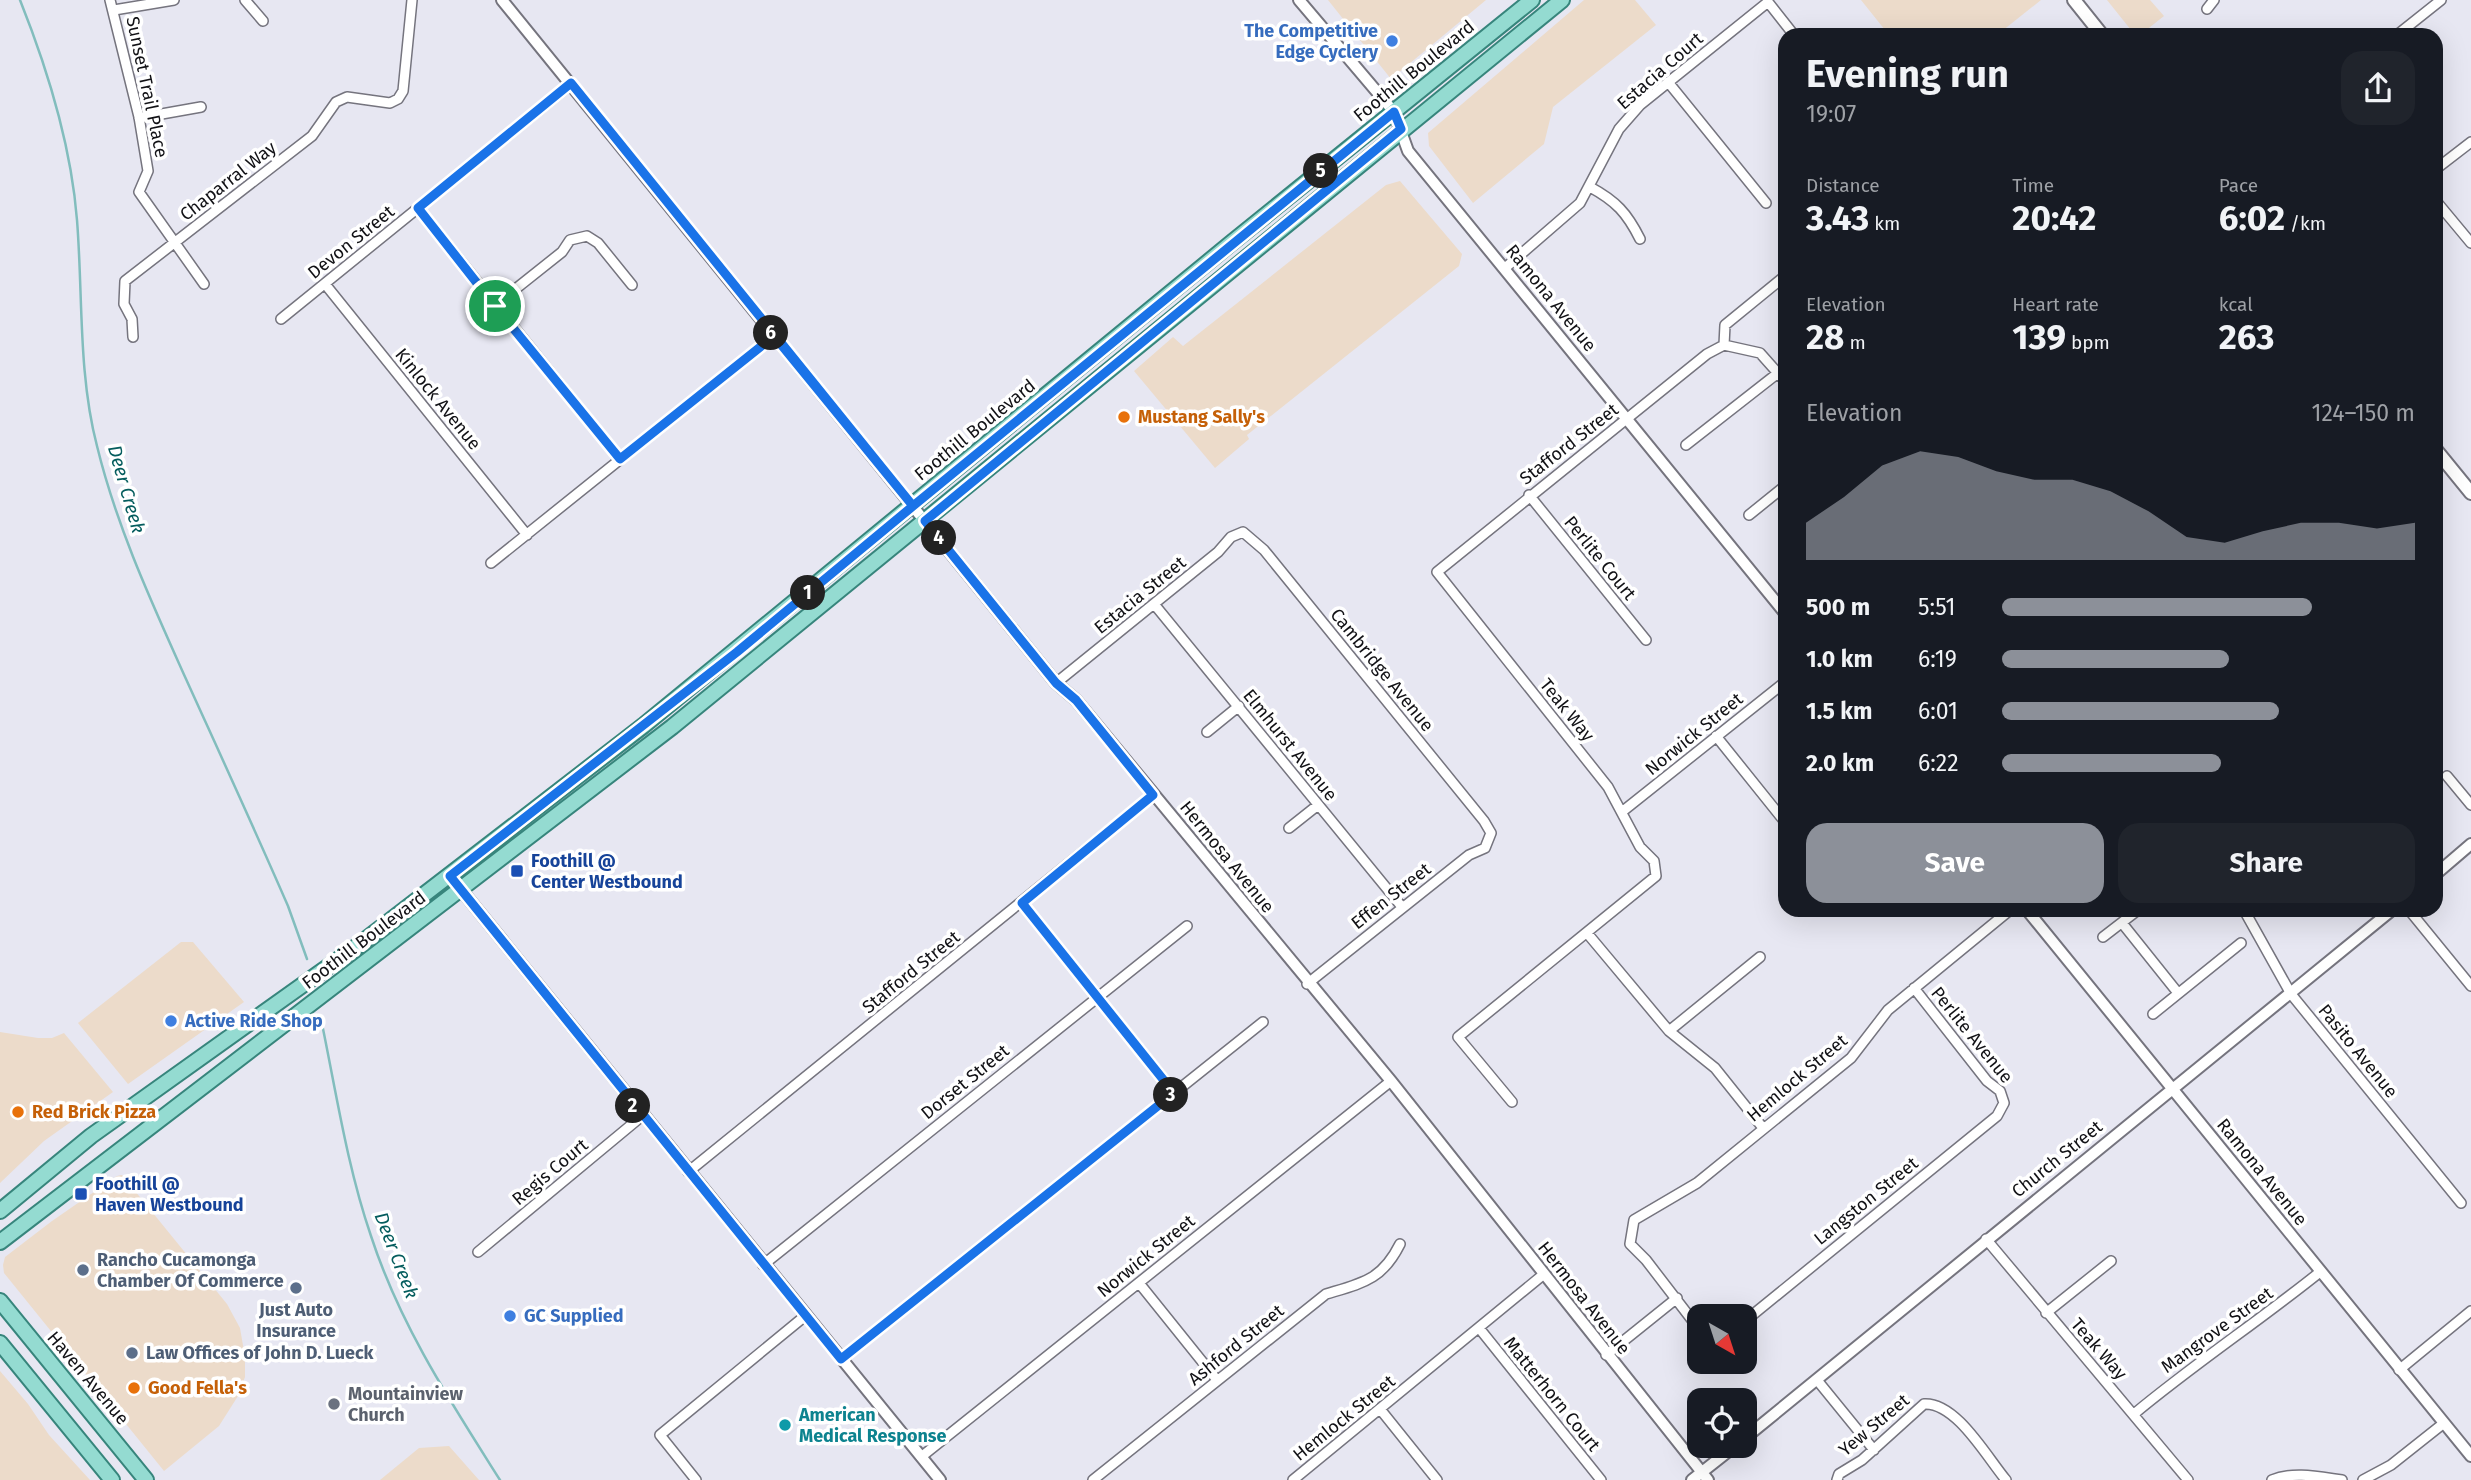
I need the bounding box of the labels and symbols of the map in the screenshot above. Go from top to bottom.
street label: Sunset Trail Place [121,14,173,160]
street label: Foothill Boulevard [1349,16,1479,126]
place label: The Competitive Edge Cyclery [1244,20,1379,63]
street label: Estacia Court [1613,27,1708,114]
marker: The Competitive Edge Cyclery [1384,33,1400,49]
street label: Chaparral Way [175,136,281,225]
pin: 5 [1304,154,1338,188]
street label: Devon Street [303,200,399,284]
street label: Ramona Avenue [1501,240,1601,356]
pin [465,276,525,336]
pin: 6 [754,316,788,350]
street label: Kinlock Avenue [390,344,486,454]
street label: Foothill Boulevard [910,375,1040,485]
street label: Stafford Street [1515,398,1623,489]
place label: Mustang Sally's [1138,406,1265,428]
marker: Mustang Sally's [1116,409,1132,425]
water label: Deer Creek [103,442,150,536]
street label: Perlite Court [1559,511,1641,605]
pin: 4 [922,520,956,556]
street label: Estacia Street [1090,551,1191,639]
pin: 1 [790,576,826,610]
street label: Cambridge Avenue [1326,604,1438,736]
street label: Teak Way [1535,674,1599,746]
street label: Elmhurst Avenue [1238,685,1342,805]
street label: Norwick Street [1641,688,1748,780]
street label: Hermosa Avenue [1175,797,1279,917]
place label: Foothill @ Center Westbound [531,850,683,893]
street label: Effen Street [1347,858,1436,934]
marker: Foothill @ Center Westbound [509,863,525,879]
street label: Foothill Boulevard [298,886,430,994]
street label: Stafford Street [858,926,965,1018]
street label: Perlite Avenue [1926,982,2018,1088]
street label: Pasito Avenue [2314,1000,2402,1102]
place label: Active Ride Shop [184,1010,323,1032]
marker: Active Ride Shop [163,1013,179,1029]
street label: Hemlock Street [1742,1029,1852,1126]
street label: Dorset Street [916,1039,1014,1124]
pin: 3 [1154,1078,1188,1112]
pin: 2 [616,1088,650,1124]
place label: Red Brick Pizza [32,1101,156,1123]
marker: Red Brick Pizza [10,1104,26,1120]
street label: Ramona Avenue [2212,1114,2312,1230]
street label: Church Street [2007,1115,2107,1202]
street label: Regis Court [508,1134,593,1210]
street label: Langston Street [1809,1152,1923,1250]
place label: Foothill @ Haven Westbound [95,1173,244,1216]
marker: Foothill @ Haven Westbound [73,1186,89,1202]
water label: Deer Creek [370,1209,424,1302]
street label: Norwick Street [1093,1210,1200,1302]
street label: Hermosa Avenue [1533,1237,1635,1359]
place label: Rancho Cucamonga Chamber Of Commerce [97,1249,284,1292]
marker: Rancho Cucamonga Chamber Of Commerce [75,1262,91,1278]
marker: Just Auto Insurance [288,1280,304,1296]
street label: Mangrove Street [2157,1282,2278,1378]
place label: Just Auto Insurance [256,1299,336,1342]
street label: Ashford Street [1184,1300,1289,1390]
north arrow [1687,1304,1757,1374]
place label: GC Supplied [524,1305,623,1327]
marker: GC Supplied [502,1308,518,1324]
street label: Teak Way [2066,1314,2132,1384]
street label: Haven Avenue [42,1327,134,1429]
street label: Matterhorn Court [1499,1332,1605,1456]
place label: Law Offices of John D. Lueck [146,1342,375,1364]
marker: Law Offices of John D. Lueck [124,1345,140,1361]
street label: Hemlock Street [1289,1370,1400,1466]
place label: Good Fella's [148,1377,247,1399]
marker: Good Fella's [126,1380,142,1396]
place label: Mountainview Church [348,1383,464,1426]
street label: Yew Street [1834,1389,1914,1461]
marker: Mountainview Church [326,1396,342,1412]
place label: American Medical Response [798,1404,947,1447]
marker: American Medical Response [777,1417,793,1433]

